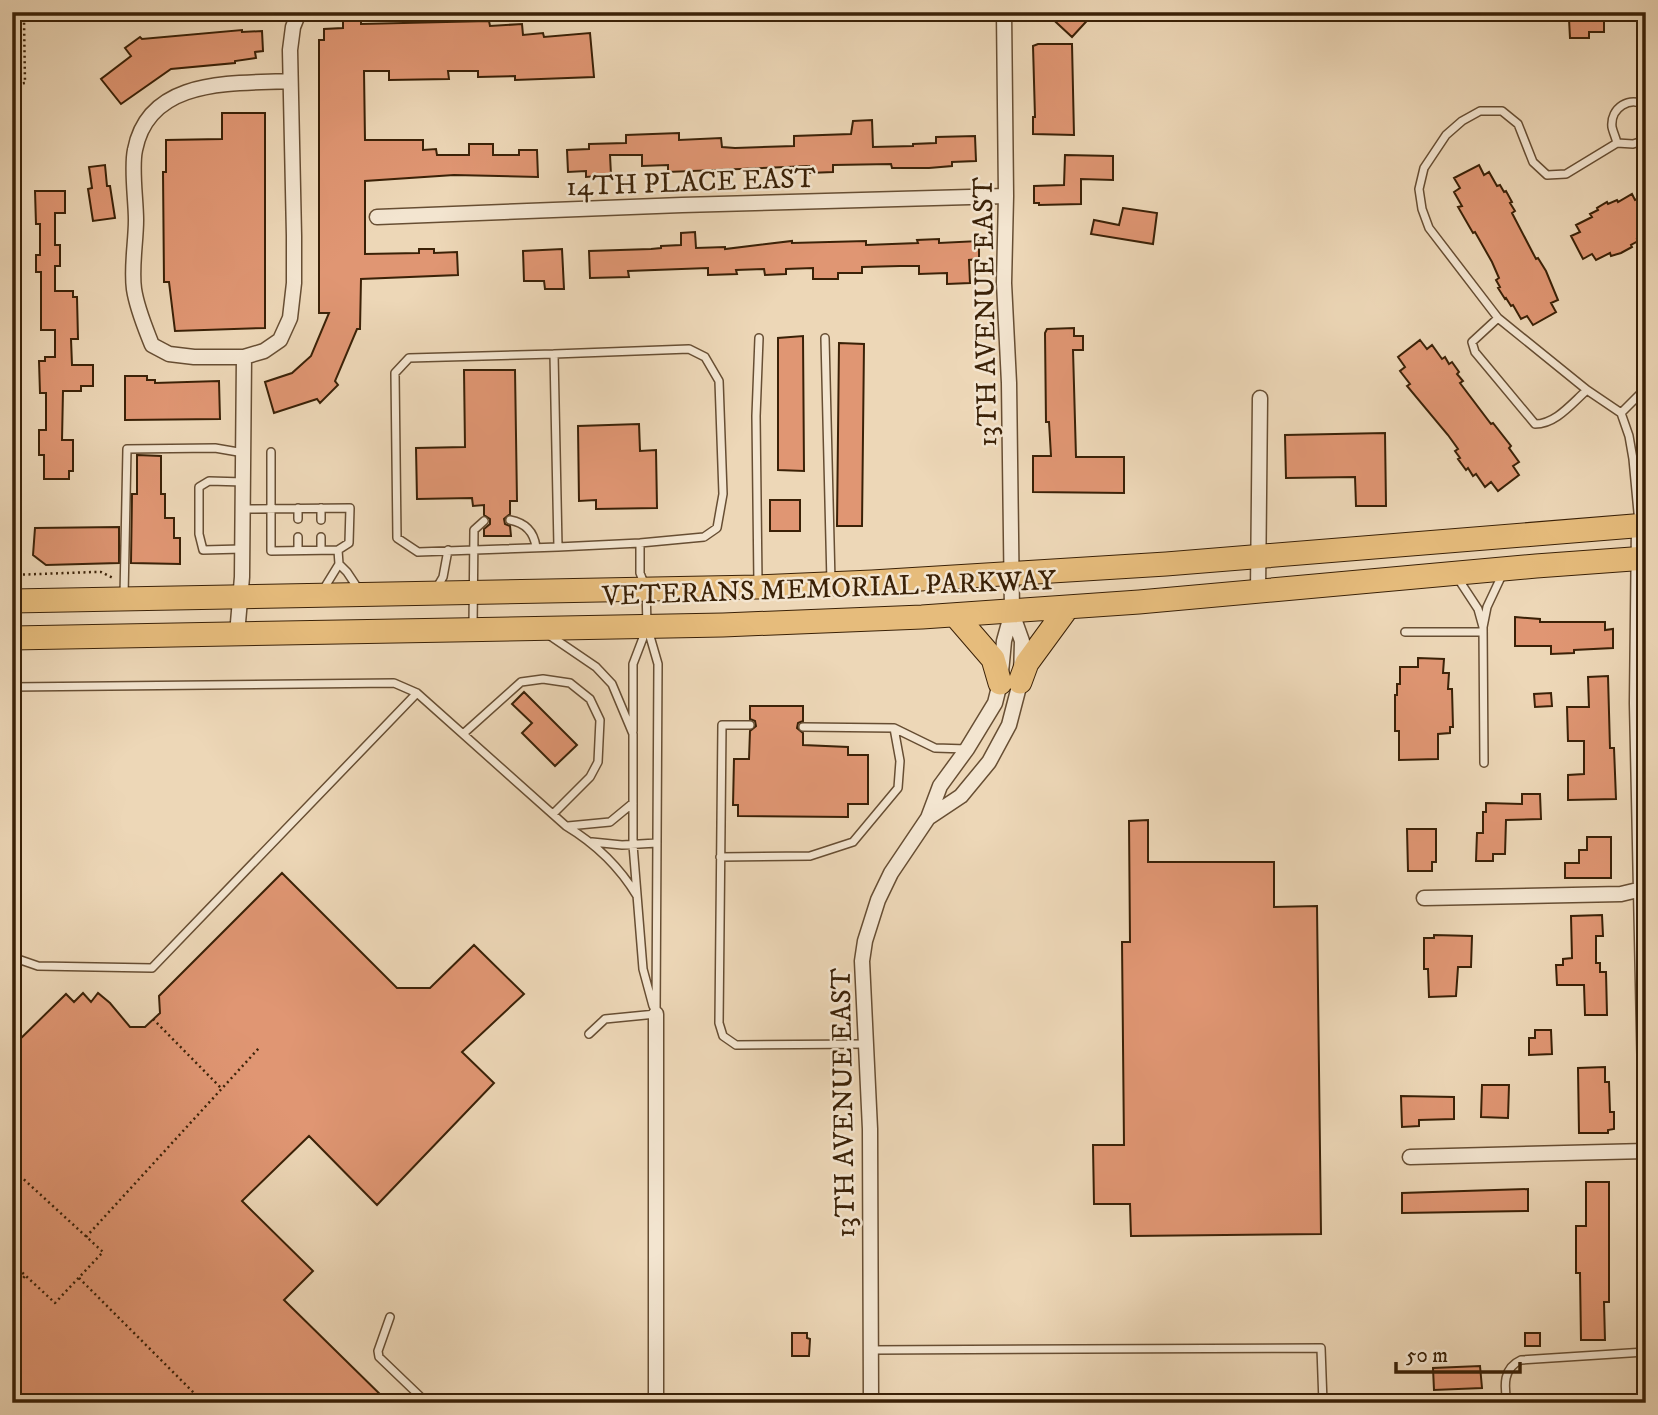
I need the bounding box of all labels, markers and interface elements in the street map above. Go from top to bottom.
street label: 14TH PLACE EAST [566,161,816,204]
street label: 13TH AVENUE EAST [966,177,1005,447]
street label: VETERANS MEMORIAL PARKWAY [601,563,1057,614]
street label: 13TH AVENUE EAST [824,968,863,1238]
scale bar [1396,1331,1520,1375]
text: 50 m [1406,1343,1448,1369]

